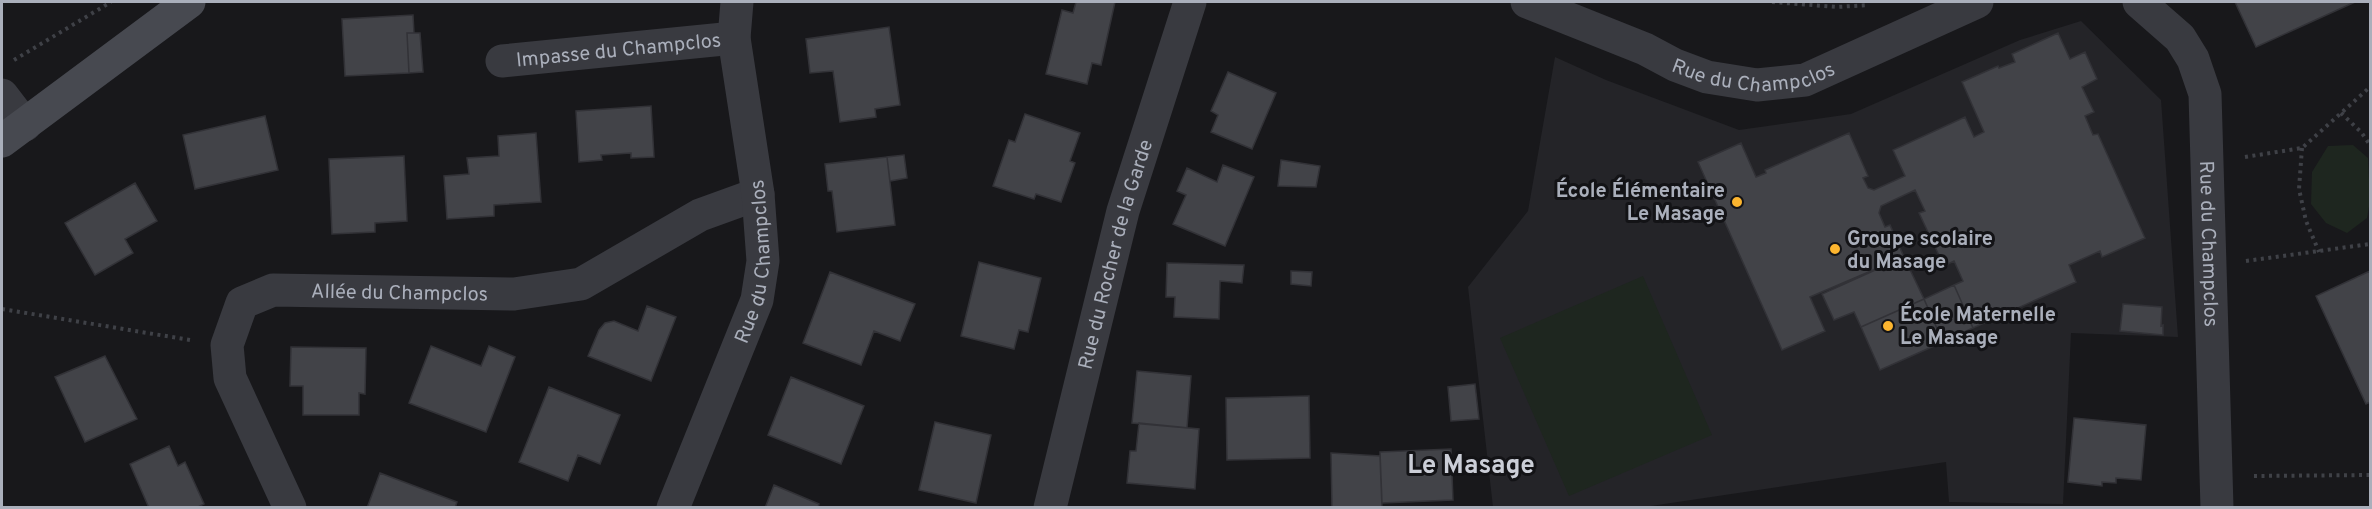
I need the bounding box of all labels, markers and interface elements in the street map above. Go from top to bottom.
street label: Impasse du Champclos [515,28,722,75]
street label: Rue du Champclos [1670,48,1836,74]
text: Rue du Champclos [1668,54,1840,100]
street label: Rue du Rocher de la Garde [1074,136,1160,372]
street label: Rue du Champclos [2192,160,2223,327]
place label: École Élémentaire Le Masage [1556,177,1725,228]
street label: Rue du Champclos [730,178,778,348]
marker: École Élémentaire Le Masage [1730,195,1744,209]
place label: Groupe scolaire du Masage [1847,227,1993,276]
marker: Groupe scolaire du Masage [1828,242,1842,256]
street label: Allée du Champclos [311,280,488,309]
place label: École Maternelle Le Masage [1900,301,2056,352]
marker: École Maternelle Le Masage [1881,319,1895,333]
district label: Le Masage [1407,450,1535,483]

